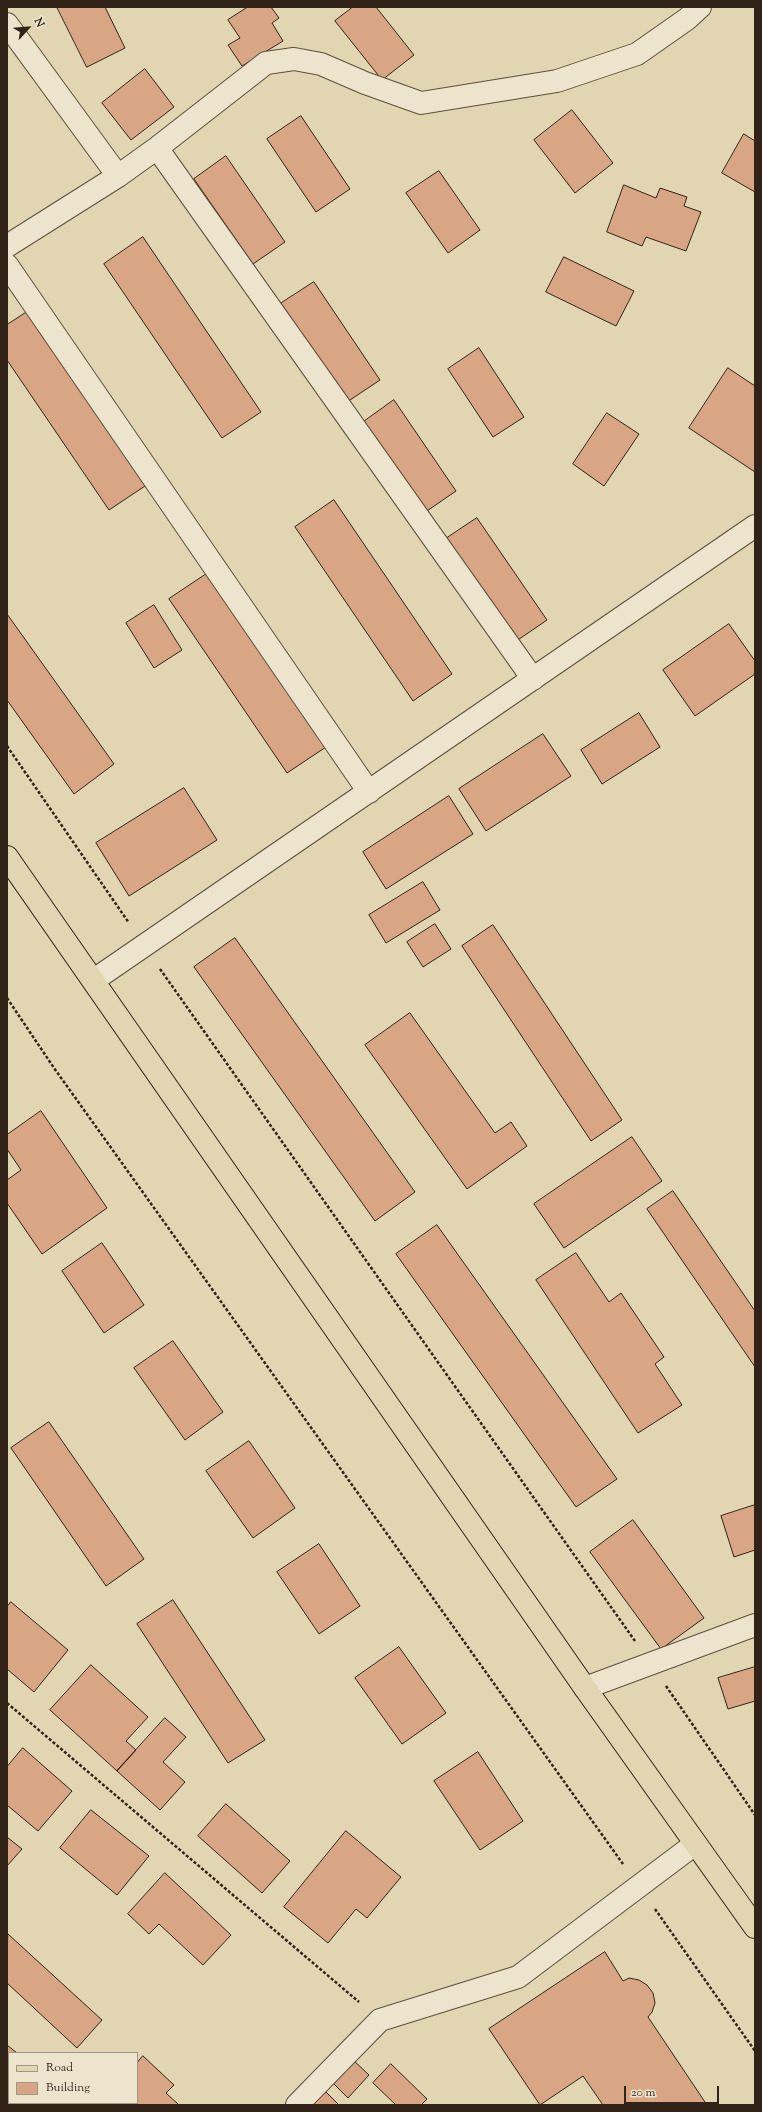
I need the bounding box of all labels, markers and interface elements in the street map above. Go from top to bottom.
north arrow [8,8,48,48]
text: N [30,15,48,30]
legend [8,2052,138,2104]
text: Road [46,2059,73,2077]
scale bar [626,2078,721,2104]
text: Building [46,2079,90,2097]
text: 20 m [631,2084,655,2102]

